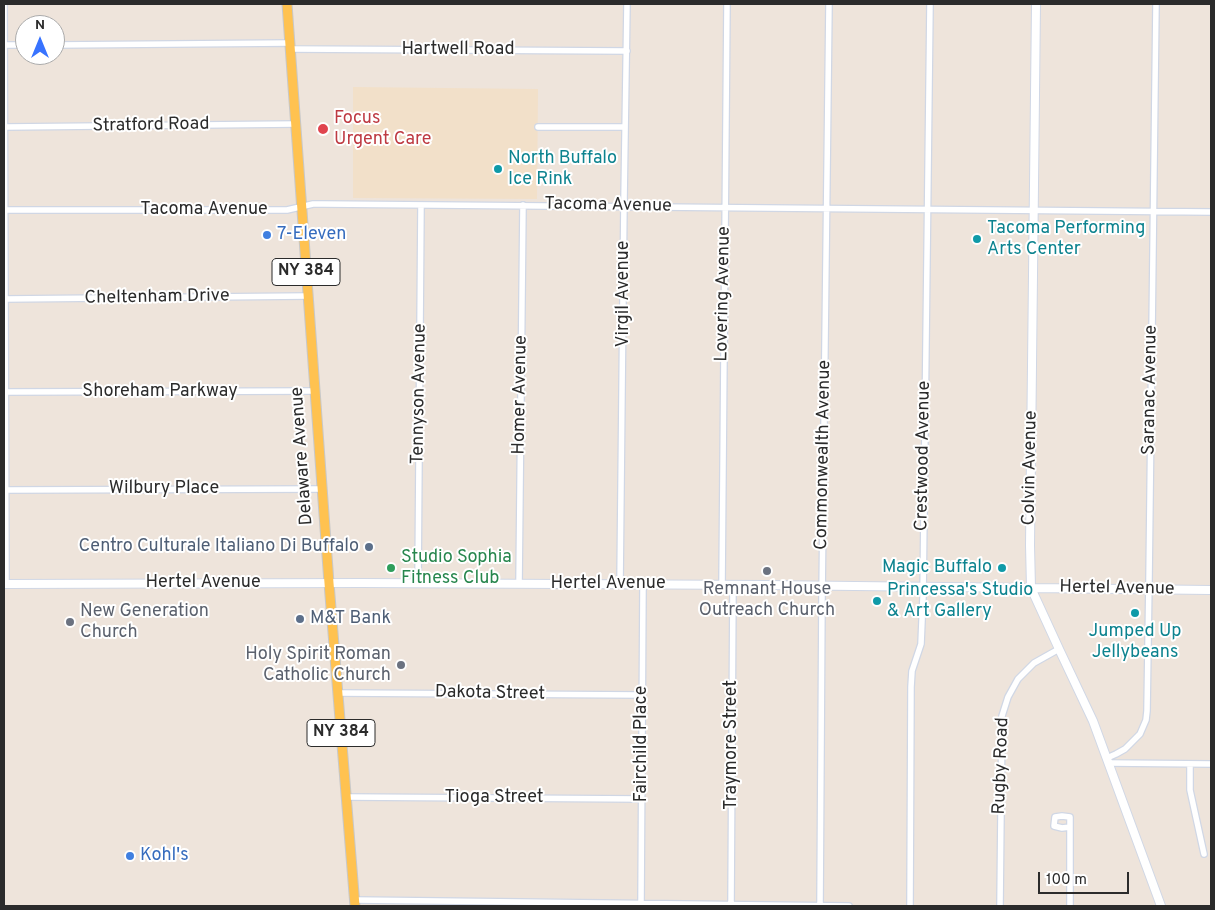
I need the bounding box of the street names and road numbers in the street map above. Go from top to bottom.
street label: Hartwell Road [401,39,515,61]
street label: Stratford Road [92,114,210,138]
street label: Tacoma Avenue [544,194,672,218]
street label: Tacoma Avenue [140,199,268,221]
street label: Lovering Avenue [712,226,736,362]
street label: Virgil Avenue [613,241,635,347]
road number: NY 384 [272,258,340,286]
street label: Cheltenham Drive [84,286,230,310]
street label: Tennyson Avenue [408,323,432,465]
street label: Saranac Avenue [1139,325,1163,455]
street label: Homer Avenue [509,335,533,455]
street label: Commonwealth Avenue [812,360,836,550]
street label: Shoreham Parkway [82,381,238,403]
street label: Crestwood Avenue [912,381,936,531]
street label: Delaware Avenue [287,386,319,526]
street label: Colvin Avenue [1019,410,1043,526]
street label: Wilbury Place [109,478,219,500]
street label: Hertel Avenue [145,572,261,594]
street label: Hertel Avenue [550,573,666,595]
street label: Hertel Avenue [1059,577,1175,601]
street label: Traymore Street [721,680,743,810]
street label: Dakota Street [435,682,545,706]
street label: Fairchild Place [631,686,653,802]
street label: Rugby Road [990,717,1014,815]
road number: NY 384 [307,720,375,746]
street label: Tioga Street [445,787,543,809]

